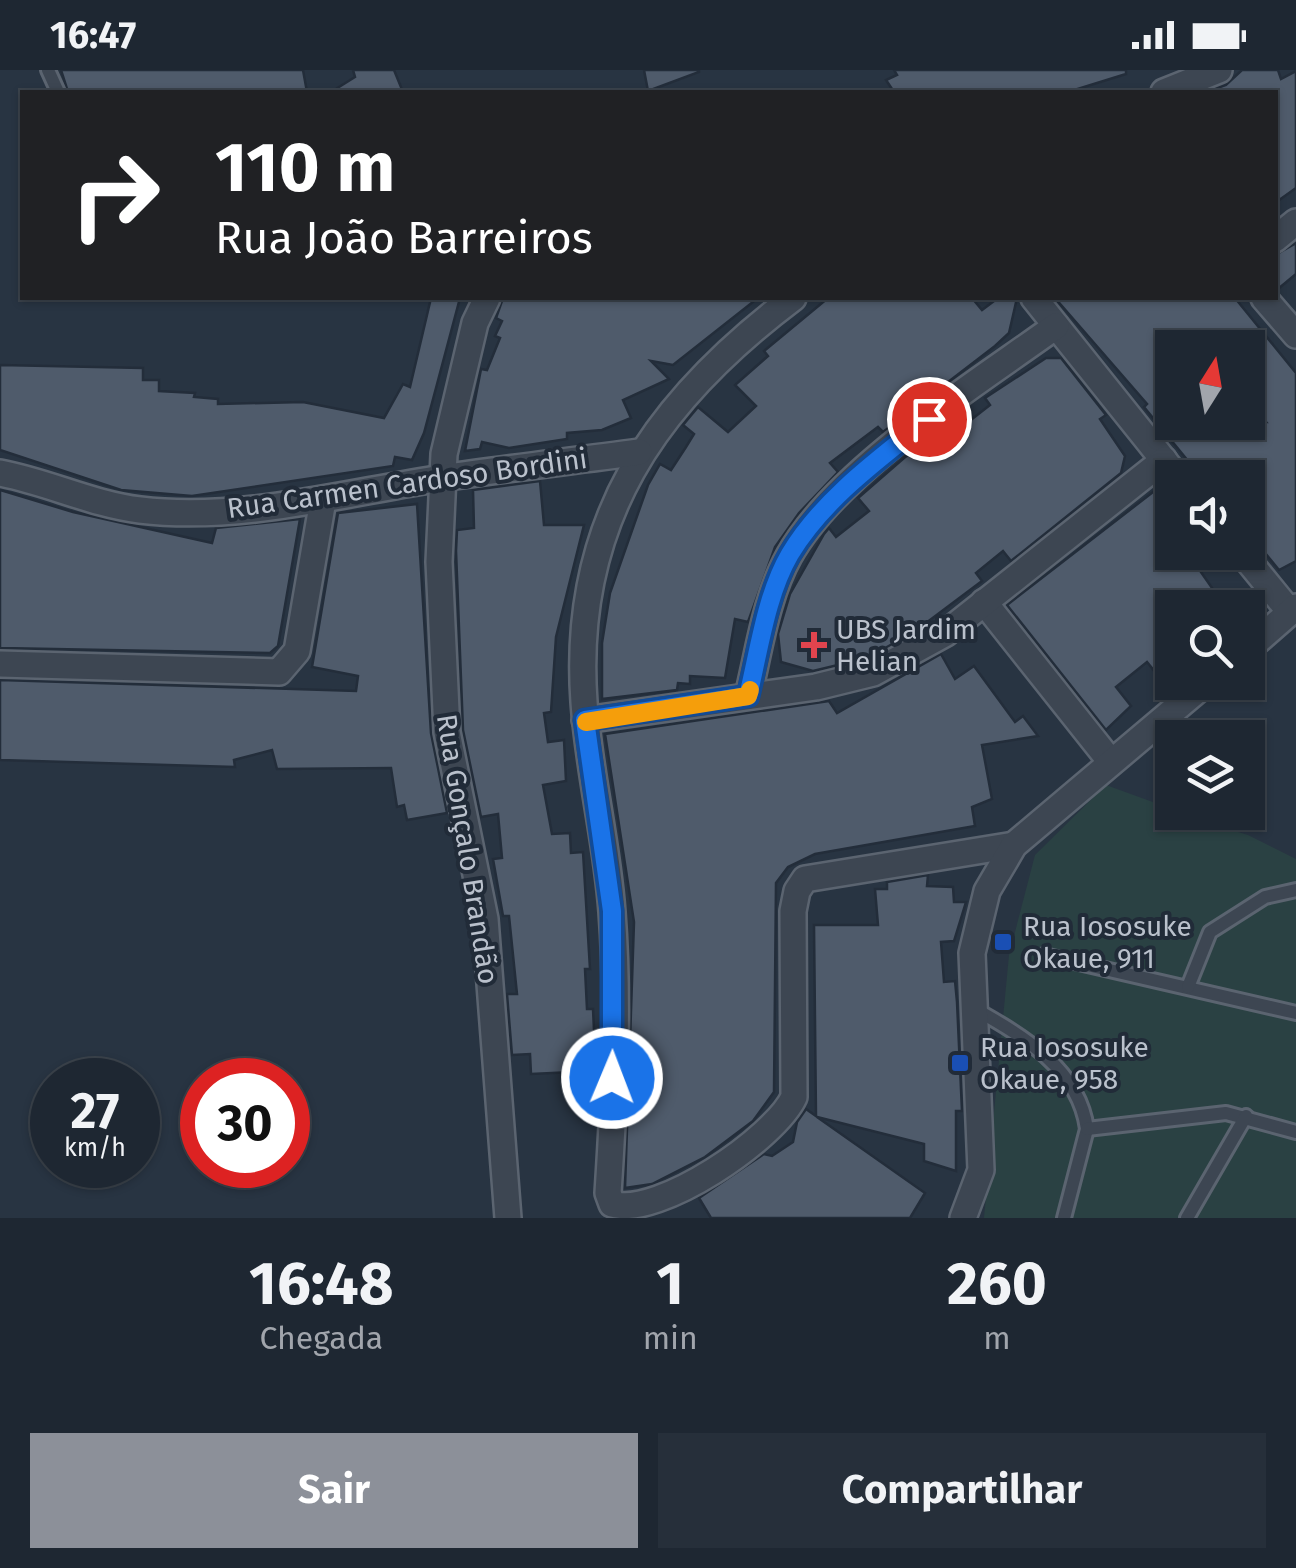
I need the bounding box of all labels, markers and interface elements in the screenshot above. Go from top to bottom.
text: 16:47 [50,12,136,58]
text: 110 m [215,126,395,210]
icon: right [50,130,180,260]
text: Rua João Barreiros [215,211,593,265]
north arrow [1155,330,1265,440]
map controls [1155,330,1265,830]
pin [887,377,972,462]
icon: arrive [902,392,957,447]
street label: Rua Carmen Cardoso Bordini [225,442,589,525]
button: sound [1155,460,1265,570]
button: search [1155,590,1265,700]
place label: UBS Jardim Helian [836,613,976,678]
marker: UBS Jardim Helian [801,632,827,658]
street label: Rua Gonçalo Brandão [430,712,505,986]
button: layers [1155,720,1265,830]
place label: Rua Iososuke Okaue, 911 [1023,910,1192,975]
marker: Rua Iososuke Okaue, 911 [992,931,1014,953]
position arrow [560,1026,664,1130]
place label: Rua Iososuke Okaue, 958 [980,1031,1149,1096]
marker: Rua Iososuke Okaue, 958 [949,1052,971,1074]
speed limit sign: 30 [180,1058,310,1188]
text: 27 [71,1081,119,1141]
text: km/h [64,1133,126,1163]
text: 16:48 [249,1248,394,1320]
text: 1 [656,1248,684,1320]
text: 260 [947,1248,1047,1320]
text: Chegada [259,1319,383,1357]
text: min [643,1319,698,1357]
text: m [983,1319,1011,1357]
button: Sair [30,1433,638,1548]
button: Compartilhar [658,1433,1266,1548]

